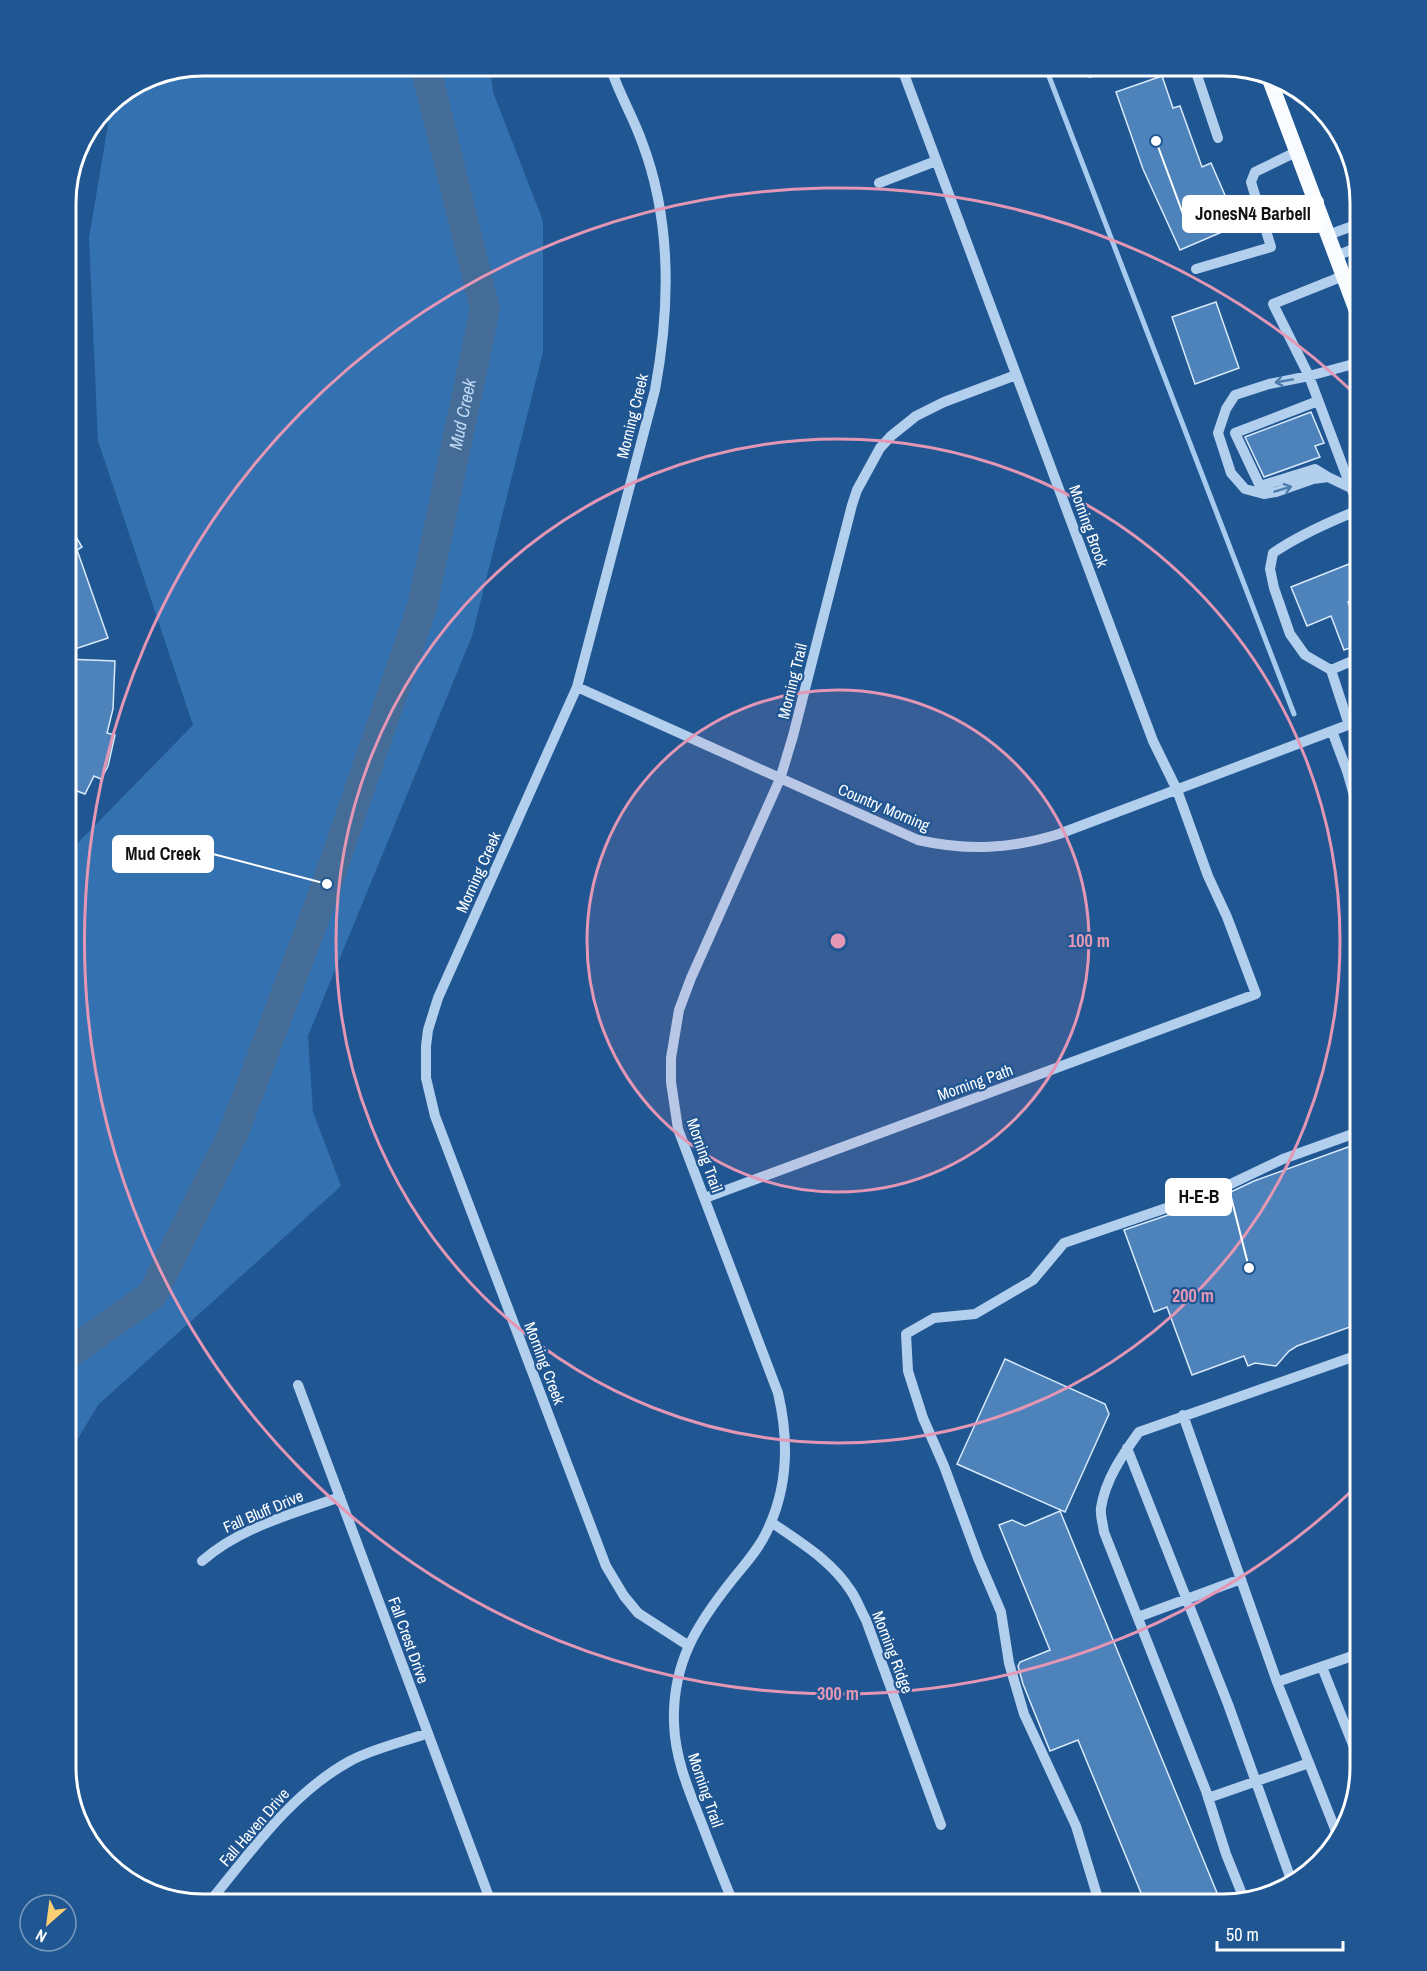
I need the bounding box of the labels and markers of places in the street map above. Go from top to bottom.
callout: JonesN4 Barbell [1183,196,1323,232]
callout: Mud Creek [113,836,213,872]
centre of rings [828,931,848,951]
callout: H-E-B [1166,1179,1231,1215]

